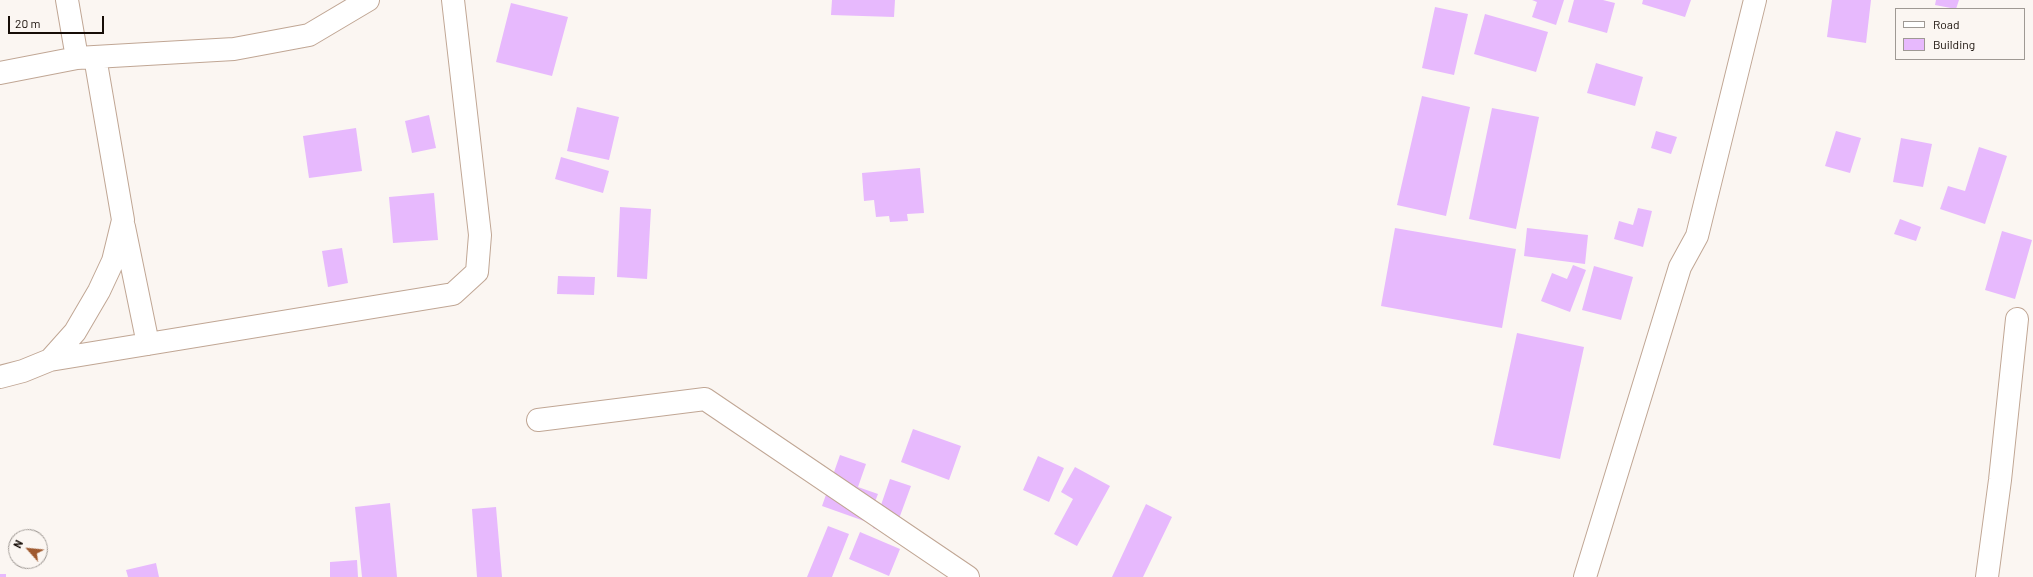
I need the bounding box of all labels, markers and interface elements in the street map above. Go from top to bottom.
scale bar [10,8,106,34]
legend [1895,8,2025,60]
text: 20 m [15,16,41,30]
text: Road [1933,17,1960,31]
text: Building [1933,37,1975,51]
north arrow [8,529,48,569]
text: N [10,538,25,550]

